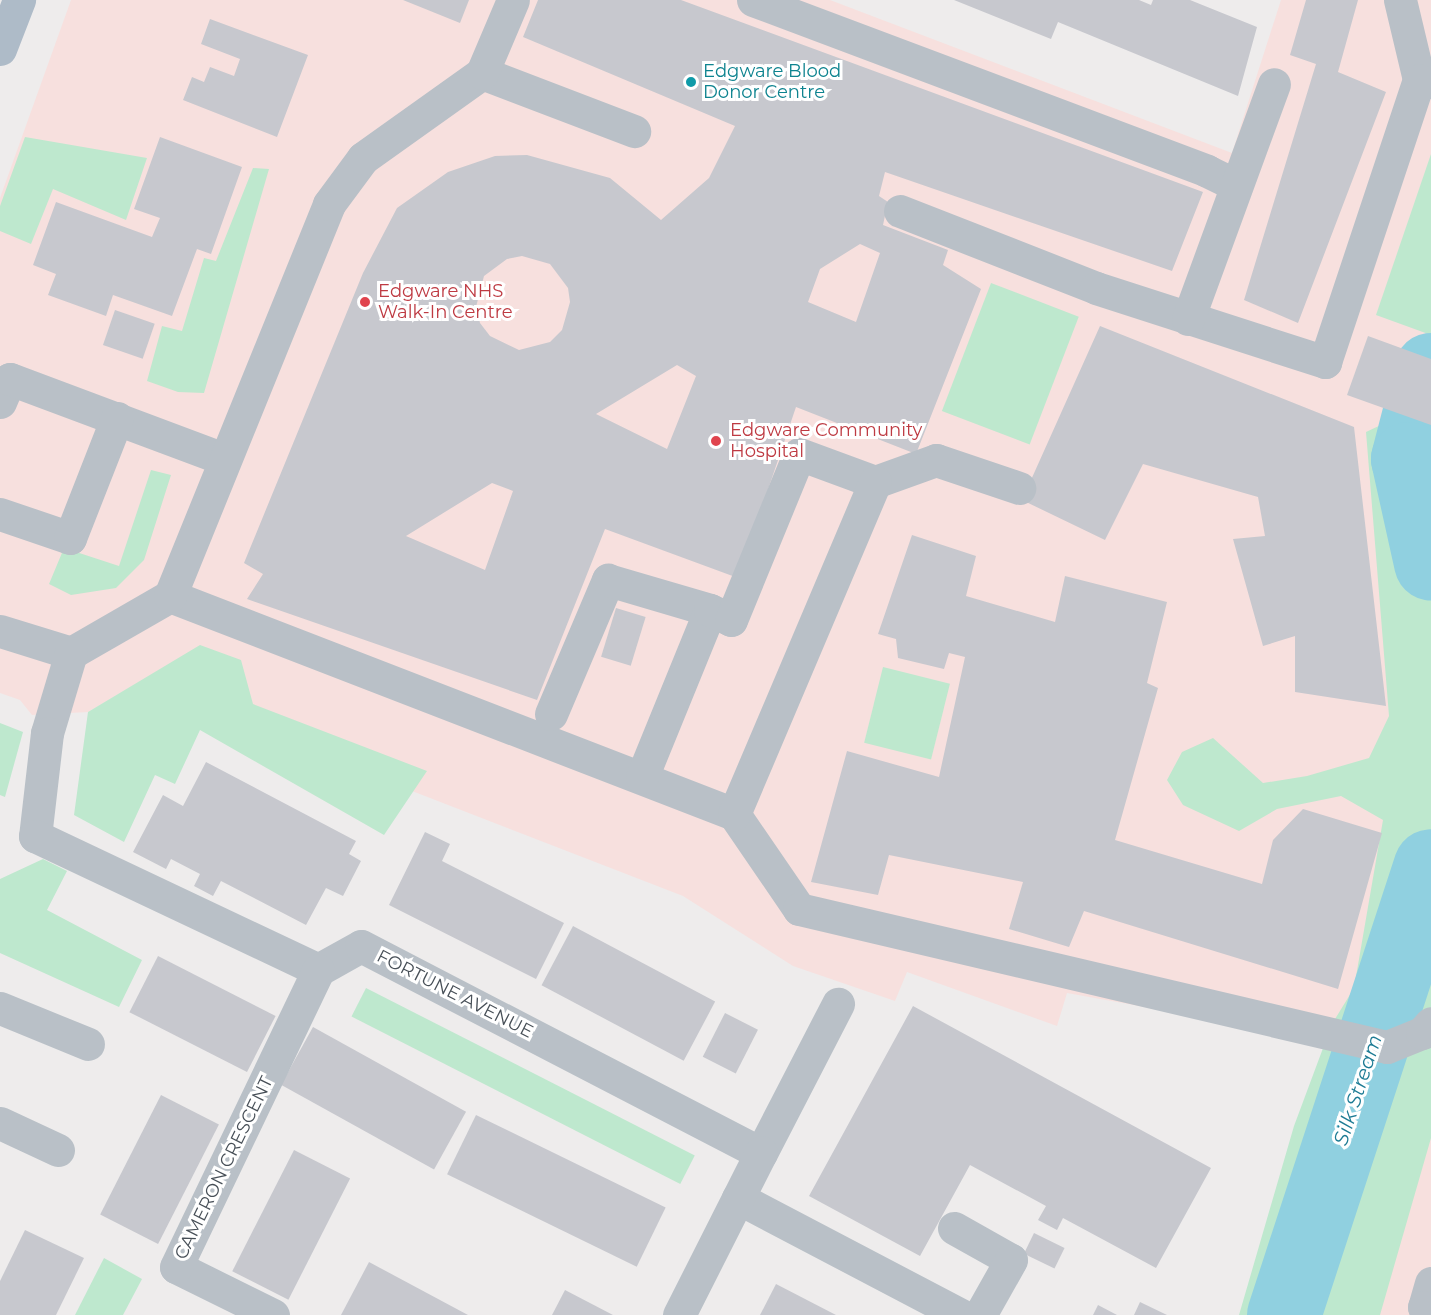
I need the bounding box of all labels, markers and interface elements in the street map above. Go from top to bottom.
place label: Edgware Blood Donor Centre [703,61,841,104]
marker: Edgware Blood Donor Centre [684,75,698,89]
place label: Edgware NHS Walk-In Centre [378,281,513,324]
marker: Edgware NHS Walk-In Centre [356,293,374,311]
place label: Edgware Community Hospital [730,420,922,462]
marker: Edgware Community Hospital [707,432,725,450]
street label: FORTUNE AVENUE [373,945,537,1043]
water label: Silk Stream [1329,1031,1387,1149]
street label: CAMERON CRESCENT [170,1073,278,1263]

